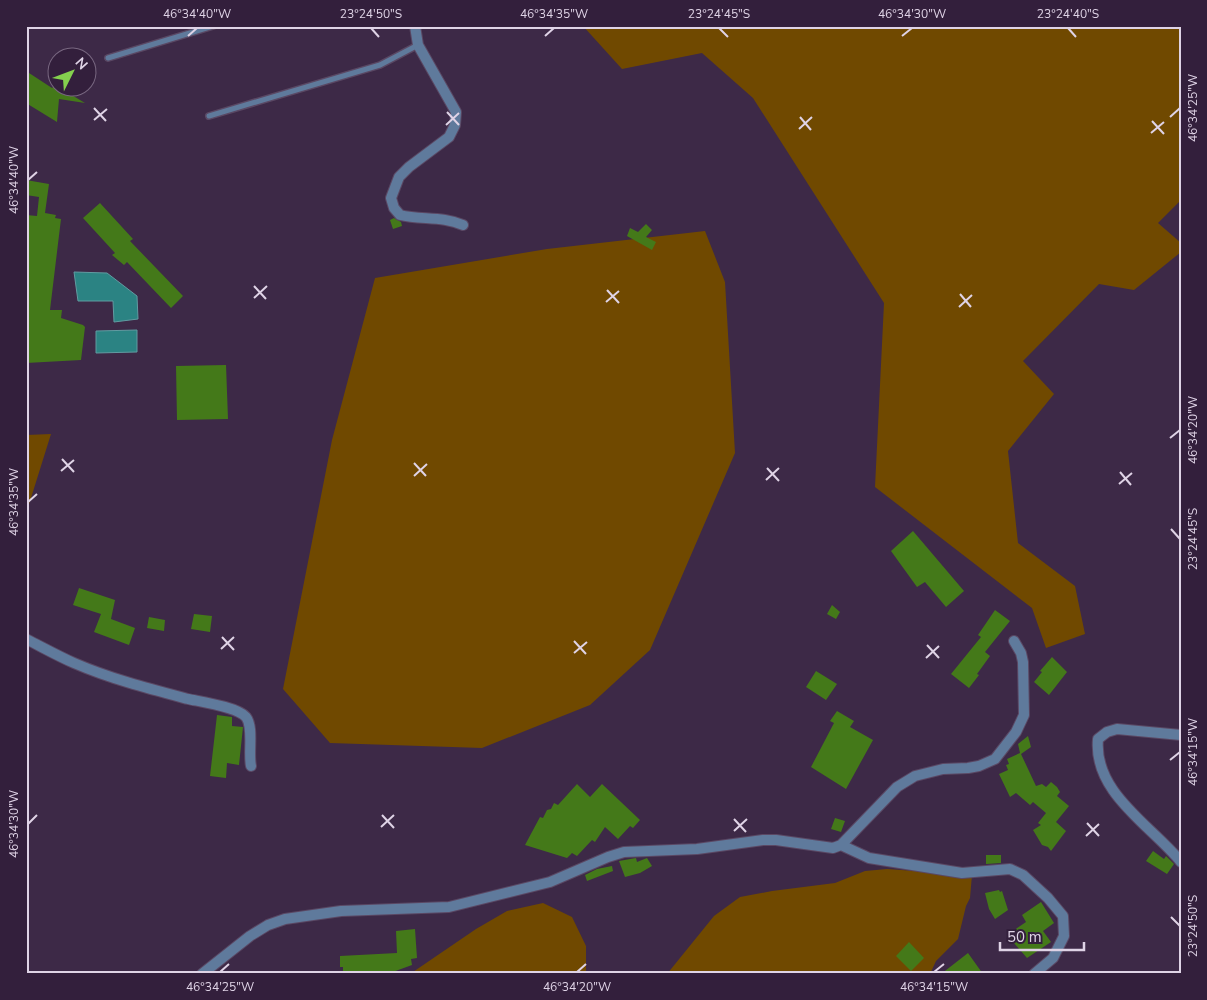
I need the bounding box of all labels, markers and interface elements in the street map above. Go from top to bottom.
text: 46°34'40"W [163,6,231,22]
text: 23°24'50"S [340,6,402,22]
text: 46°34'35"W [520,6,588,22]
text: 23°24'45"S [688,6,750,22]
text: 46°34'30"W [878,6,946,22]
text: 23°24'40"S [1037,6,1099,22]
north arrow [48,48,98,98]
text: N [71,53,92,74]
text: 46°34'25"W [1185,74,1201,142]
text: 46°34'40"W [6,146,22,214]
text: 46°34'20"W [1185,396,1201,464]
text: 46°34'35"W [6,468,22,536]
text: 23°24'45"S [1185,508,1201,570]
text: 46°34'15"W [1185,718,1201,786]
text: 46°34'30"W [6,790,22,858]
text: 23°24'50"S [1185,895,1201,957]
scale bar [1000,920,1083,952]
text: 50 m [1007,927,1042,947]
text: 46°34'25"W [186,979,254,995]
text: 46°34'20"W [543,979,611,995]
text: 46°34'15"W [900,979,968,995]

